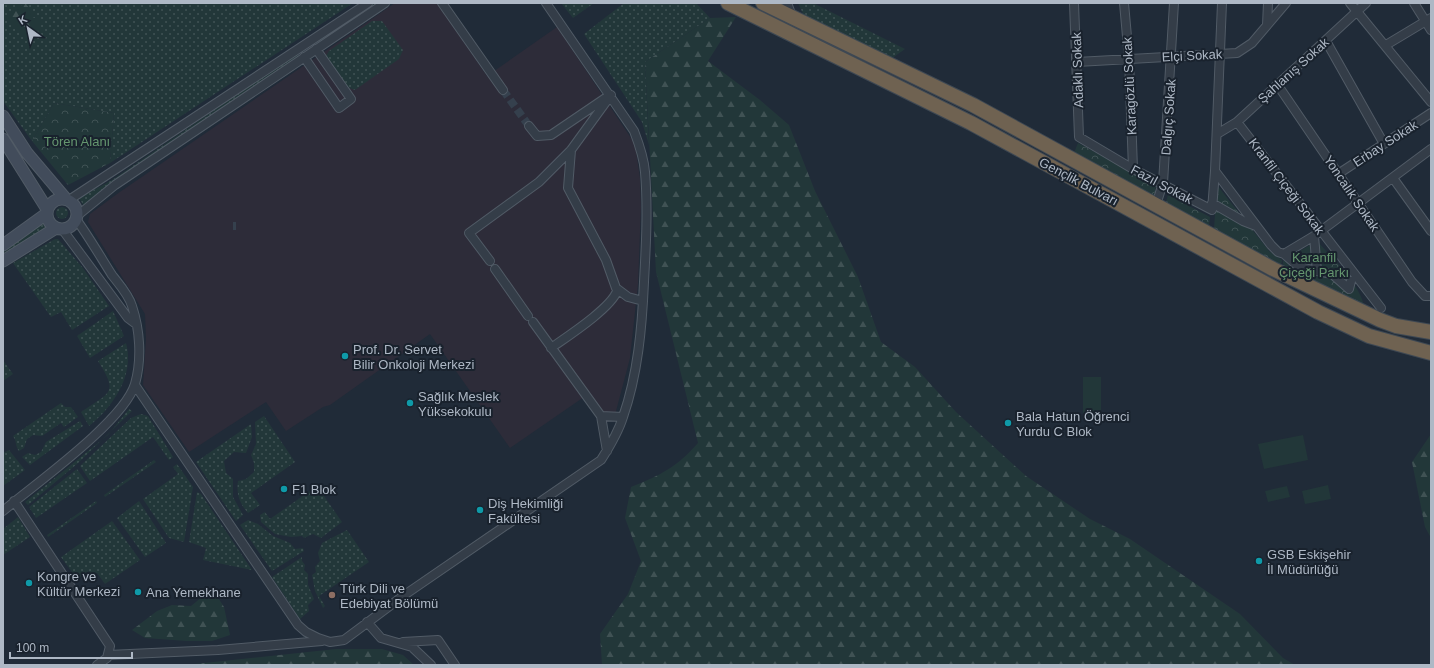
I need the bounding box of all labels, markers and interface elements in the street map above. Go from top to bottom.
north arrow [8,8,48,48]
text: K [16,12,29,27]
street label: Adaklı Sokak [1069,31,1086,108]
street label: Şahlanış Sokak [1255,34,1332,106]
street label: Karagözlü Sokak [1119,36,1140,135]
street label: Elçi Sokak [1161,46,1223,65]
street label: Dalgıç Sokak [1158,78,1179,156]
street label: Erbay Sokak [1350,117,1421,170]
park label: Tören Alanı [44,134,110,149]
street label: Kranfil Çiçeği Sokak [1246,135,1328,238]
street label: Yoncalık Sokak [1321,152,1383,235]
street label: Gençlik Bulvarı [1037,154,1121,209]
street label: Fazıl Sokak [1128,162,1196,207]
park label: Karanfil Çiçeği Parkı [1279,250,1349,280]
place label: Prof. Dr. Servet Bilir Onkoloji Merkezi [353,342,474,372]
marker: Prof. Dr. Servet Bilir Onkoloji Merkezi [340,351,350,361]
place label: Sağlık Meslek Yüksekokulu [418,389,499,419]
marker: Sağlık Meslek Yüksekokulu [405,398,415,408]
place label: Bala Hatun Öğrenci Yurdu C Blok [1016,409,1130,439]
marker: Bala Hatun Öğrenci Yurdu C Blok [1003,418,1013,428]
place label: F1 Blok [292,482,337,497]
marker: F1 Blok [279,484,289,494]
place label: Diş Hekimliği Fakültesi [488,496,563,526]
marker: Diş Hekimliği Fakültesi [475,505,485,515]
place label: GSB Eskişehir İl Müdürlüğü [1267,547,1351,577]
marker: GSB Eskişehir İl Müdürlüğü [1254,556,1264,566]
place label: Kongre ve Kültür Merkezi [37,569,120,599]
marker: Kongre ve Kültür Merkezi [24,578,34,588]
place label: Türk Dili ve Edebiyat Bölümü [340,581,438,611]
place label: Ana Yemekhane [146,585,241,600]
marker: Ana Yemekhane [133,587,143,597]
marker: Türk Dili ve Edebiyat Bölümü [327,590,337,600]
scale bar [10,634,132,660]
text: 100 m [16,641,49,655]

